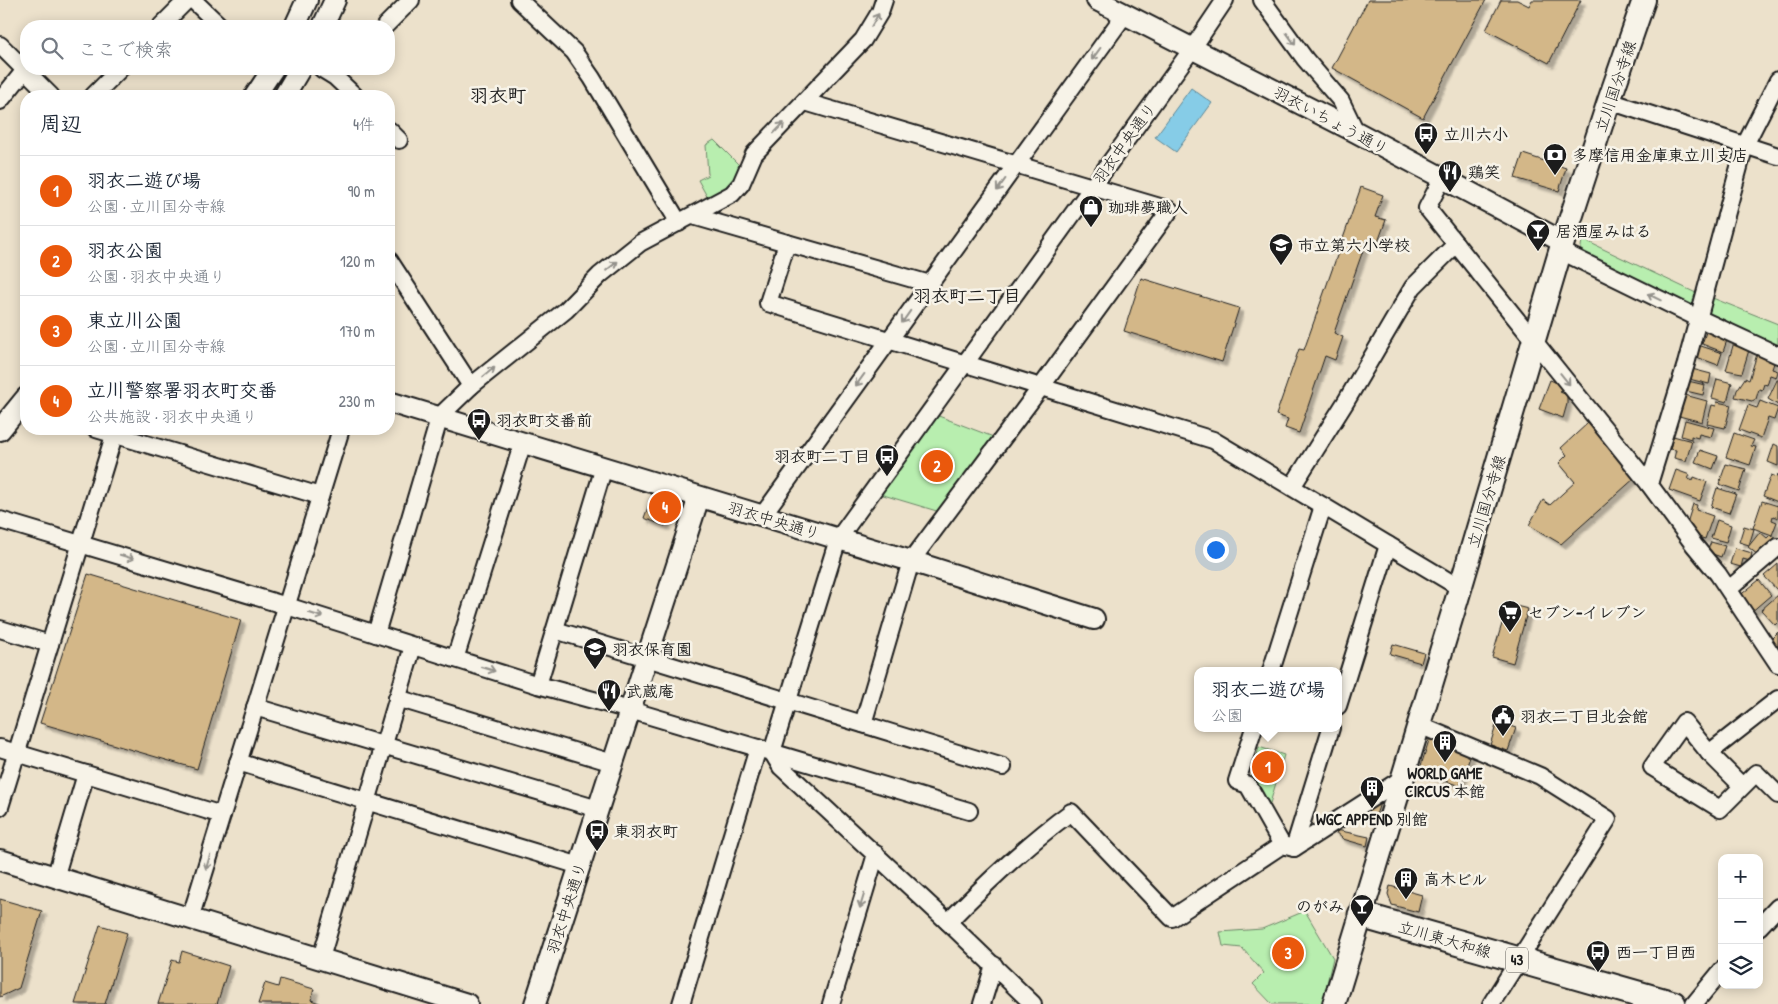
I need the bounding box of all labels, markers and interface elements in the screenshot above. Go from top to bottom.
one-way arrow [870,14,880,28]
search box [20,20,395,75]
one-way arrow [1286,32,1296,46]
icon: search [38,34,66,62]
text: ここで検索 [78,36,173,62]
street label: 立川国分寺線 [1589,37,1641,135]
one-way arrow [1091,47,1101,61]
street label: 羽衣いちょう通り [1269,80,1393,160]
district label: 羽衣町 [469,82,527,108]
street label: 羽衣中央通り [1087,98,1161,188]
text: 周辺 [40,109,82,138]
text: 4件 [353,113,375,135]
bus stop icon: 立川六小 [1413,121,1439,155]
one-way arrow [773,122,785,134]
place label: 立川六小 [1444,123,1508,145]
bank icon: 多摩信用金庫東立川支店 [1542,142,1568,176]
place label: 多摩信用金庫東立川支店 [1572,144,1748,166]
restaurant icon: 鶏笑 [1437,159,1463,193]
place label: 鶏笑 [1468,161,1500,183]
text: 羽衣二遊び場 [87,167,201,193]
one-way arrow [996,178,1006,192]
text: 1 [53,180,59,202]
text: 90 m [347,180,375,202]
shop icon: 珈琲夢職人 [1078,194,1104,228]
text: 公園 · 立川国分寺線 [87,195,226,217]
place label: 珈琲夢職人 [1108,196,1188,218]
bar icon: 居酒屋みはる [1525,218,1551,252]
place label: 居酒屋みはる [1556,220,1652,242]
school or university icon: 市立第六小学校 [1268,232,1294,266]
place label: 市立第六小学校 [1298,234,1410,256]
text: 羽衣公園 [87,237,163,263]
text: 2 [52,250,60,272]
text: 120 m [340,250,375,272]
one-way arrow [605,261,618,272]
text: 公園 · 羽衣中央通り [87,265,226,287]
district label: 羽衣町二丁目 [913,283,1021,308]
one-way arrow [1647,292,1662,301]
text: 東立川公園 [87,307,182,333]
one-way arrow [901,310,911,324]
text: 3 [52,320,60,342]
text: 170 m [340,320,375,342]
text: 公園 · 立川国分寺線 [87,335,226,357]
one-way arrow [482,366,495,377]
one-way arrow [1559,372,1570,385]
one-way arrow [855,373,866,386]
text: 立川警察署羽衣町交番 [87,377,277,403]
text: 4 [53,390,59,412]
text: 230 m [339,390,375,412]
text: 公共施設 · 羽衣中央通り [87,405,258,427]
bus stop icon: 羽衣町交番前 [466,407,492,441]
place label: 羽衣町交番前 [496,409,592,431]
bus stop icon: 羽衣町二丁目 [874,443,900,477]
place label: 羽衣町二丁目 [774,445,870,467]
pin: 2 [921,447,953,485]
street label: 立川国分寺線 [1461,452,1511,550]
pin: 4 [649,488,681,526]
street label: 羽衣中央通り [725,495,823,545]
your location [1203,537,1229,563]
one-way arrow [119,553,135,563]
supermarket icon: セブン-イレブン [1497,599,1523,633]
place label: セブン-イレブン [1528,601,1646,623]
one-way arrow [308,611,324,621]
school or university icon: 羽衣保育園 [582,636,608,670]
place label: 羽衣保育園 [612,638,692,660]
one-way arrow [479,665,495,675]
popup [1194,667,1342,732]
text: 羽衣二遊び場 [1211,676,1325,702]
restaurant icon: 武蔵庵 [596,678,622,712]
place label: 武蔵庵 [626,680,674,702]
public building icon: 羽衣二丁目北会館 [1490,703,1516,737]
text: 公園 [1211,704,1243,726]
place label: 羽衣二丁目北会館 [1520,705,1648,727]
building icon: WORLD GAME CIRCUS 本館 [1432,729,1458,763]
pin: 1 [1252,748,1284,786]
place label: WORLD GAME CIRCUS 本館 [1405,762,1485,802]
building icon: WGC APPEND 別館 [1359,775,1385,809]
place label: WGC APPEND 別館 [1316,808,1428,830]
bus stop icon: 東羽衣町 [584,818,610,852]
place label: 東羽衣町 [614,820,678,842]
one-way arrow [202,853,212,869]
map controls [1718,854,1763,989]
button: + [1718,854,1763,899]
street label: 羽衣中央通り [541,859,591,957]
building icon: 高木ビル [1393,866,1419,900]
place label: 高木ビル [1424,868,1488,890]
one-way arrow [856,893,866,909]
bar icon: のがみ [1349,893,1375,927]
place label: のがみ [1296,895,1344,917]
button: − [1718,899,1763,944]
street label: 立川東大和線 [1396,915,1494,963]
pin: 3 [1272,934,1304,972]
bus stop icon: 西一丁目西 [1585,939,1611,973]
place label: 西一丁目西 [1616,941,1696,963]
button: layers [1718,944,1763,989]
road number: 43 [1506,948,1528,972]

